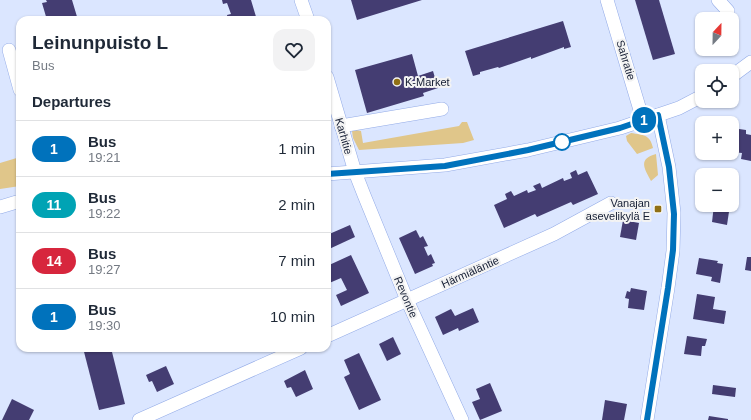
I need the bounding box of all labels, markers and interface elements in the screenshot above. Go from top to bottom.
north arrow [695,12,739,56]
map controls [695,12,739,212]
button: heart [273,29,315,71]
text: Leinunpuisto L [32,32,168,53]
street label: Sahratie [614,39,638,81]
text: Bus [32,58,54,73]
button: locate [695,64,739,108]
place label: K-Market [405,76,450,88]
marker: K-Market [392,77,402,87]
text: Departures [32,93,111,110]
line badge: 1 [631,107,657,133]
text: 1 [640,112,648,128]
street label: Karhitie [333,116,355,156]
button: + [695,116,739,160]
text: Bus [88,133,116,150]
unlabelled marker [553,133,571,151]
text: 1 min [278,140,315,157]
text: 1 [50,141,58,157]
text: 19:21 [88,150,121,165]
button: − [695,168,739,212]
text: Bus [88,189,116,206]
text: 2 min [278,196,315,213]
text: 11 [47,197,61,213]
place label: Vanajan asevelikylä E [586,197,650,222]
marker: Vanajan asevelikylä E [653,204,663,214]
text: 19:22 [88,206,121,221]
text: Bus [88,245,116,262]
text: 7 min [278,252,315,269]
text: 14 [46,253,62,269]
street label: Härmiäläntie [439,254,501,290]
text: 19:27 [88,262,121,277]
street label: Revontie [392,275,420,319]
text: Bus [88,301,116,318]
text: 10 min [270,308,315,325]
text: 1 [50,309,58,325]
text: 19:30 [88,318,121,333]

